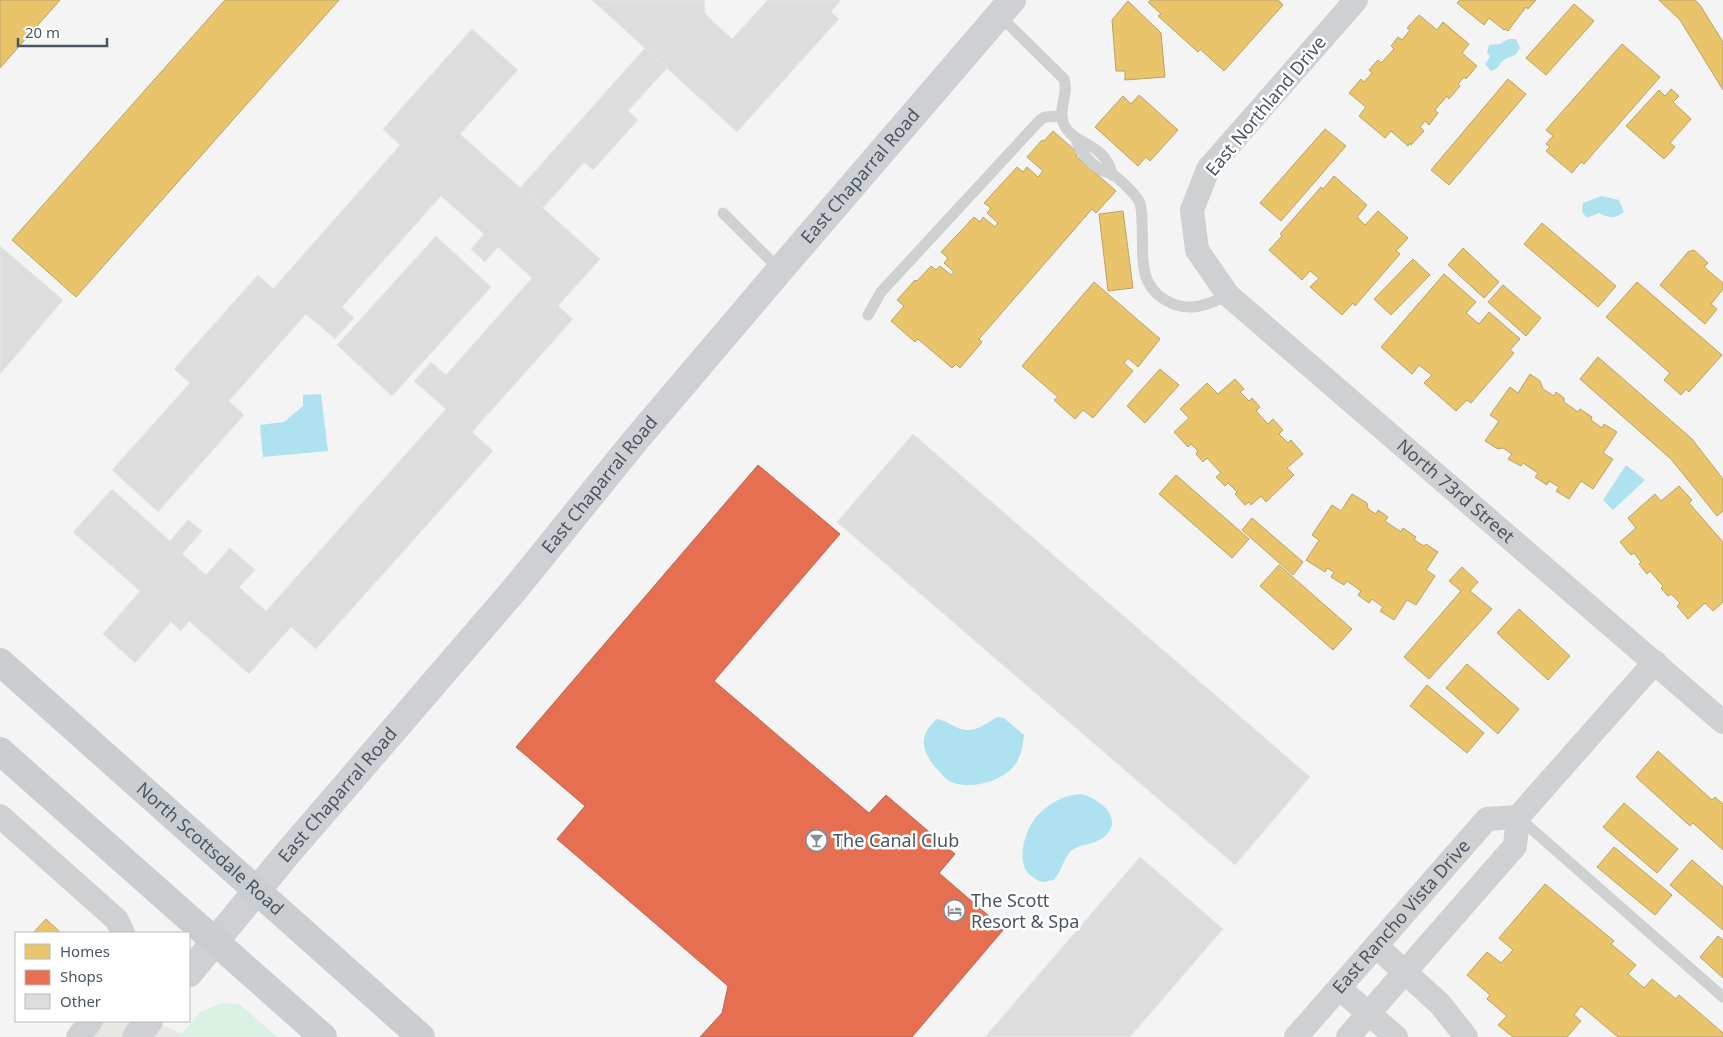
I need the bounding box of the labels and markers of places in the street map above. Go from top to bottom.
place label: The Canal Club [833,828,959,852]
bar icon: The Canal Club [805,829,829,853]
place label: The Scott Resort & Spa [971,888,1079,933]
hotel icon: The Scott Resort & Spa [943,899,967,923]

